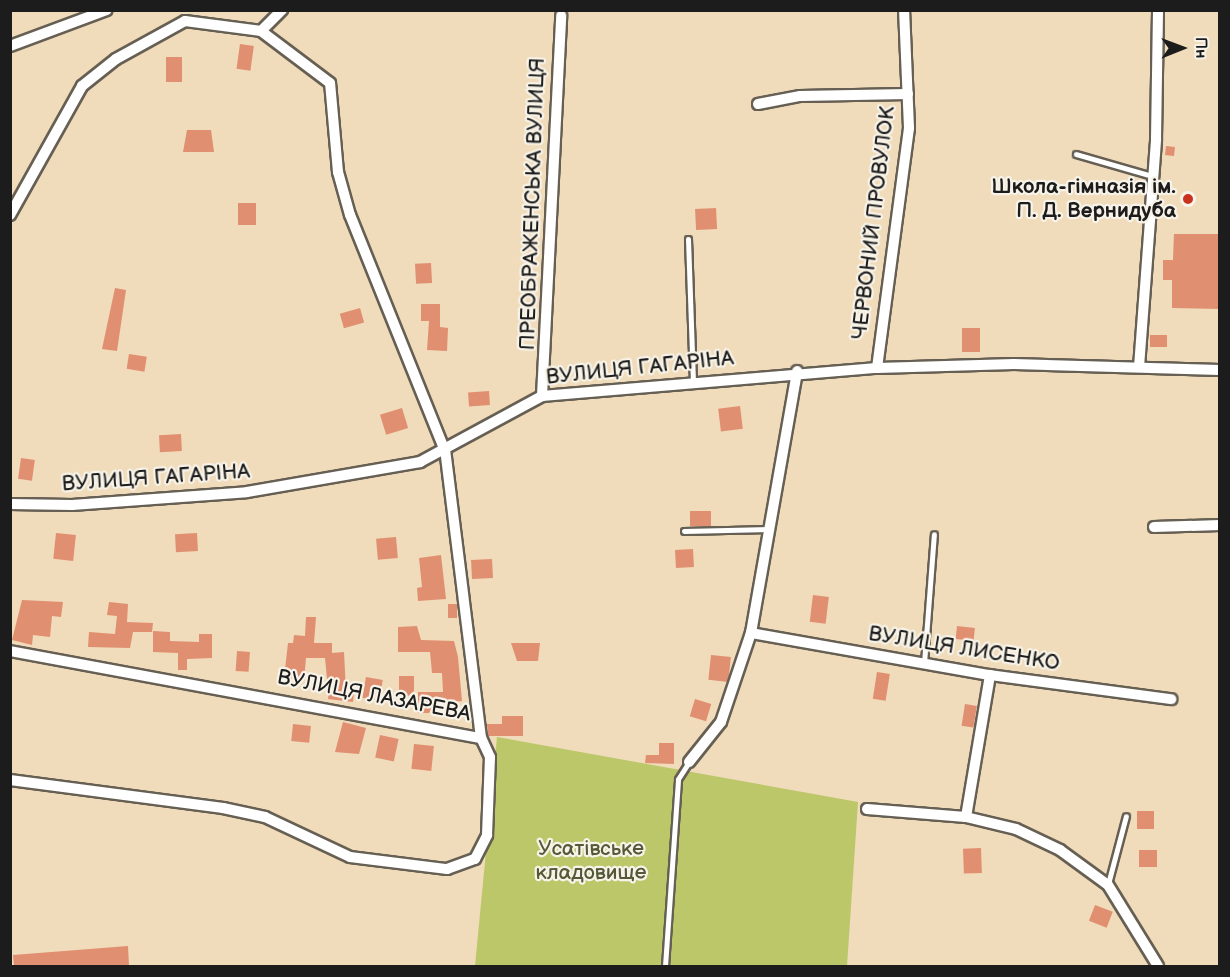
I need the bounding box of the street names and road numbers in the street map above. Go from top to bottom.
street label: ПРЕОБРАЖЕНСЬКА ВУЛИЦЯ [515,57,551,351]
street label: ЧЕРВОНИЙ ПРОВУЛОК [847,105,901,341]
street label: ВУЛИЦЯ ГАГАРІНА [545,346,735,390]
street label: ВУЛИЦЯ ГАГАРІНА [61,459,251,497]
street label: ВУЛИЦЯ ЛИСЕНКО [867,621,1061,677]
street label: ВУЛИЦЯ ЛАЗАРЕВА [275,665,473,727]

